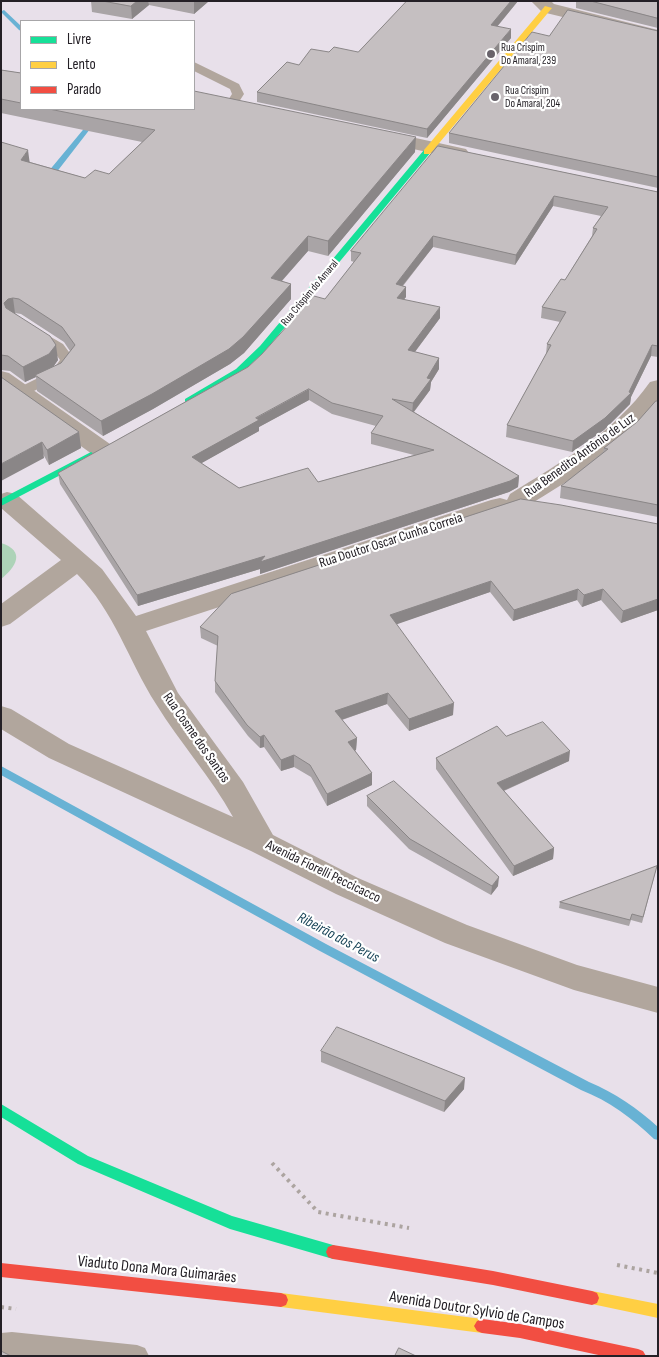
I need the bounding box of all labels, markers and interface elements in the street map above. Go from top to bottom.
legend [20,20,195,110]
text: Livre [67,30,91,49]
place label: Rua Crispim Do Amaral, 239 [501,41,556,67]
marker: Rua Crispim Do Amaral, 239 [485,48,497,60]
text: Lento [67,55,96,74]
text: Parado [67,80,101,99]
place label: Rua Crispim Do Amaral, 204 [505,84,560,110]
marker: Rua Crispim Do Amaral, 204 [489,91,501,103]
street label: Rua Crispim do Amaral [279,257,341,329]
street label: Rua Benedito Antônio de Luz [521,410,639,502]
street label: Rua Doutor Oscar Cunha Correia [317,510,465,572]
street label: Rua Cosme dos Santos [159,690,233,786]
street label: Avenida Fiorelli Peccicacco [263,837,383,907]
water label: Ribeirão dos Perus [294,909,382,967]
street label: Viaduto Dona Mora Guimarães [77,1252,237,1288]
street label: Avenida Doutor Sylvio de Campos [388,1288,566,1334]

